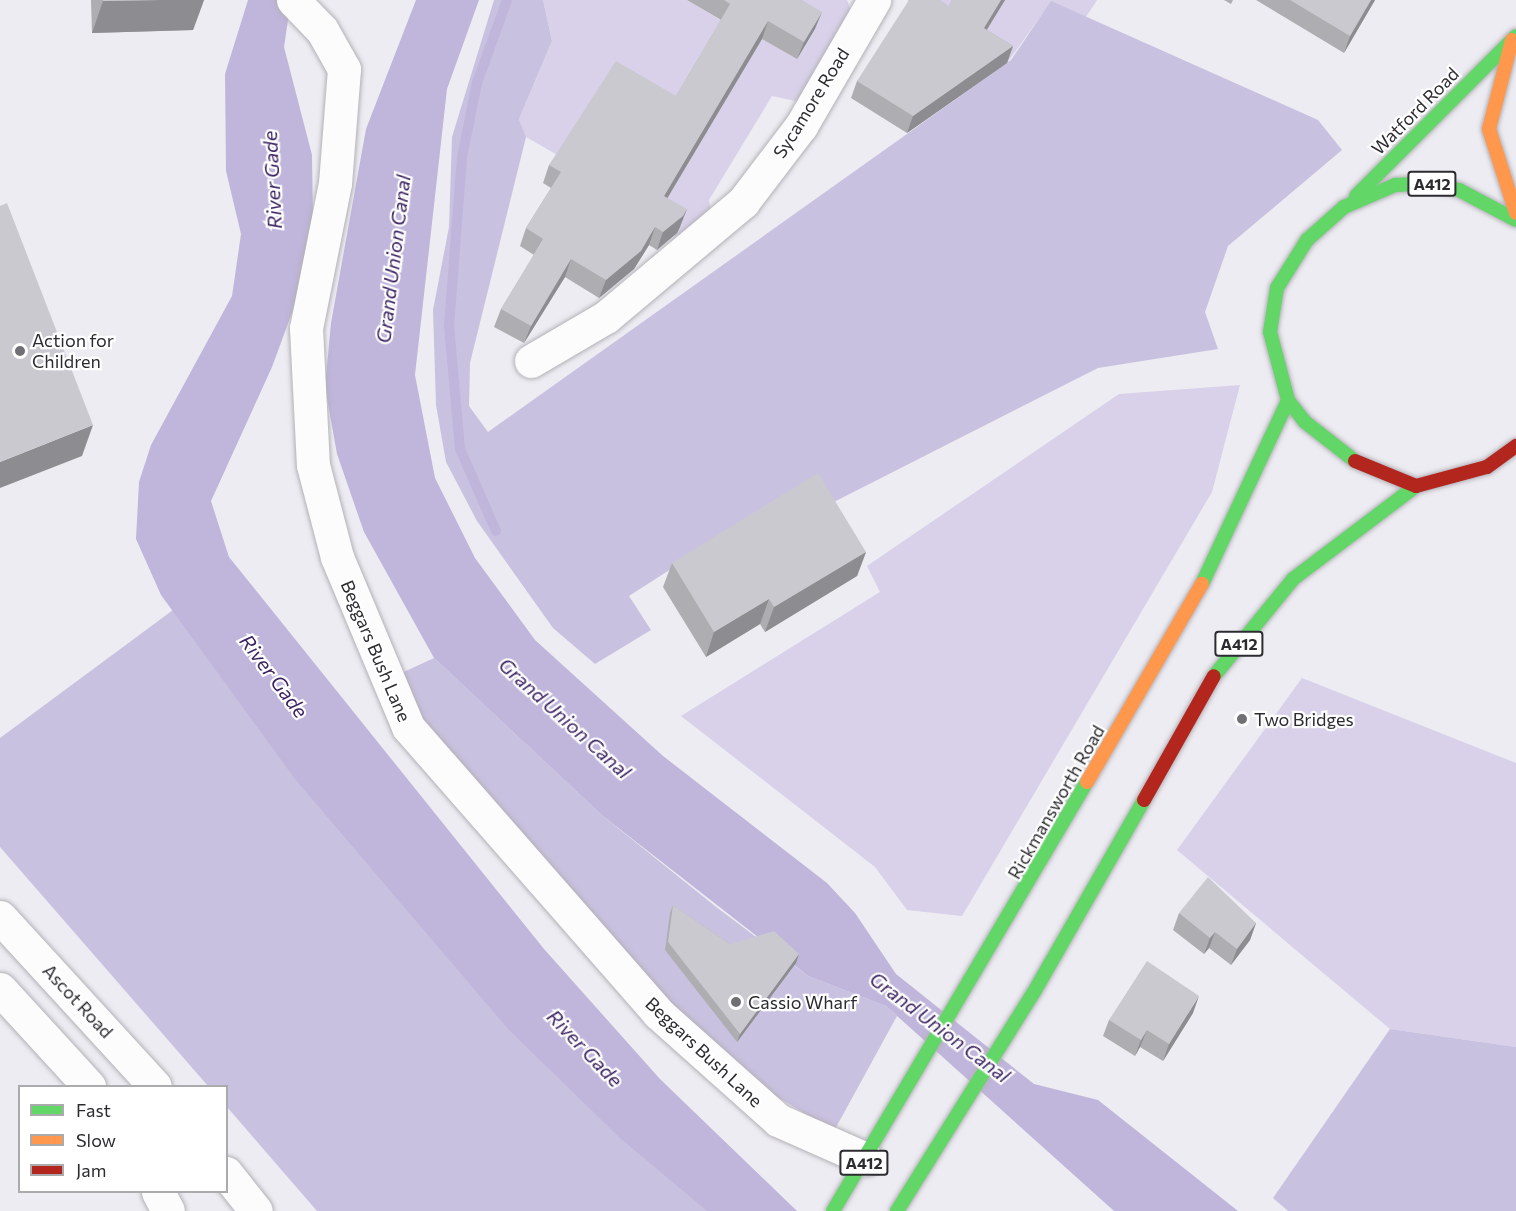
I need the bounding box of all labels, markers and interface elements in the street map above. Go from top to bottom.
street label: Sycamore Road [769,44,853,162]
street label: Watford Road [1367,63,1463,159]
water label: River Gade [257,130,287,230]
road number: A412 [1406,171,1458,197]
water label: Grand Union Canal [371,173,415,345]
place label: Action for Children [32,330,114,372]
marker: Action for Children [13,344,27,358]
street label: Beggars Bush Lane [336,577,416,725]
water label: River Gade [235,630,313,722]
road number: A412 [1214,631,1264,657]
water label: Grand Union Canal [494,652,636,784]
place label: Two Bridges [1254,708,1354,730]
marker: Two Bridges [1235,712,1249,726]
street label: Rickmansworth Road [1003,721,1109,883]
street label: Ascot Road [38,960,118,1042]
water label: Grand Union Canal [865,966,1015,1088]
place label: Cassio Wharf [748,991,857,1013]
street label: Beggars Bush Lane [641,992,767,1112]
marker: Cassio Wharf [729,995,743,1009]
water label: River Gade [542,1004,628,1092]
legend [18,1085,228,1193]
text: Fast [76,1099,111,1121]
text: Slow [76,1129,116,1151]
road number: A412 [838,1150,890,1176]
text: Jam [76,1159,106,1181]

